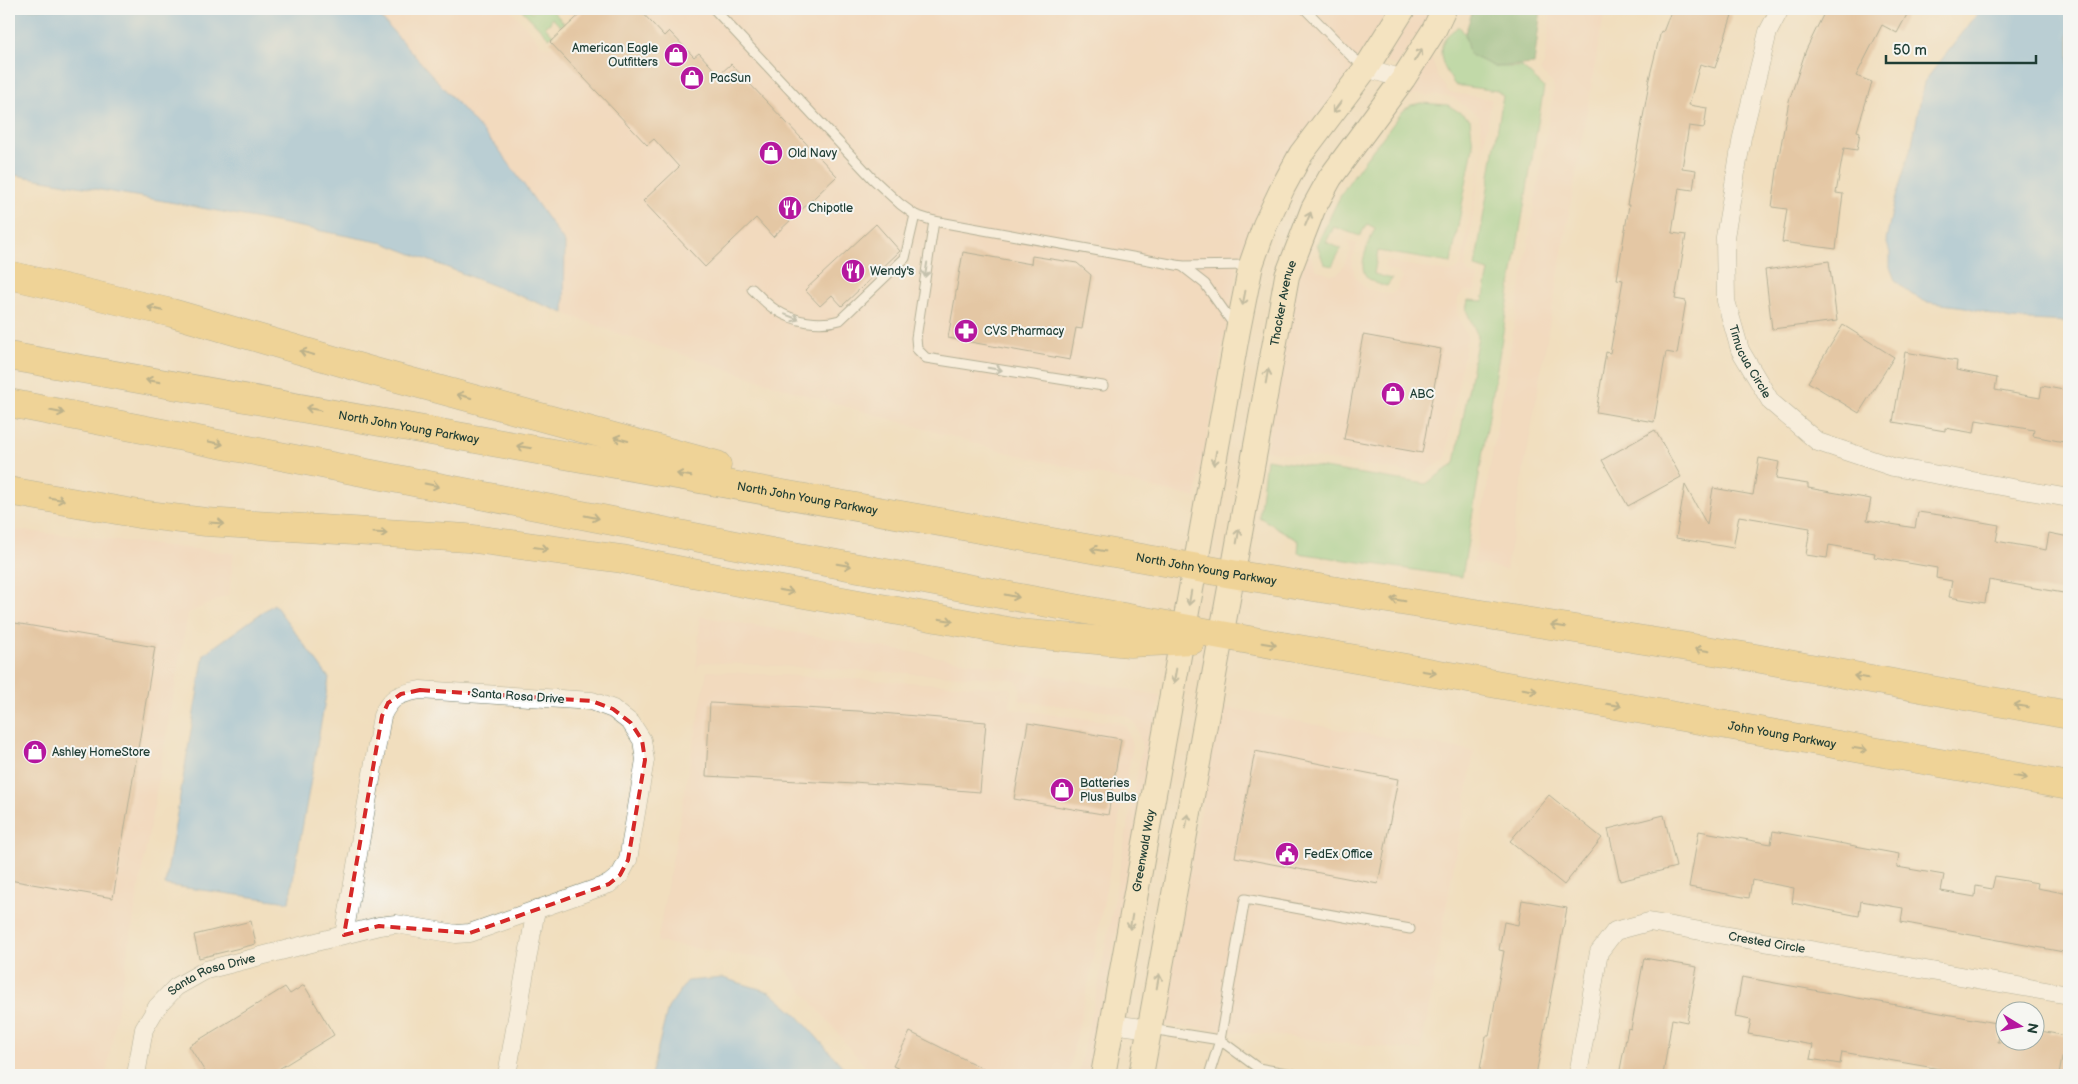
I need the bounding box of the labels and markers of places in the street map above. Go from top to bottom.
place label: American Eagle Outfitters [572,41,658,70]
shop icon: American Eagle Outfitters [663,42,689,68]
shop icon: PacSun [679,65,705,91]
place label: PacSun [710,71,751,86]
shop icon: Old Navy [758,140,784,166]
place label: Old Navy [788,146,838,161]
restaurant icon: Chipotle [777,195,803,221]
place label: Chipotle [808,201,853,216]
restaurant icon: Wendy's [840,258,866,284]
place label: Wendy's [870,264,914,279]
pharmacy icon: CVS Pharmacy [953,318,979,344]
place label: CVS Pharmacy [984,324,1065,339]
shop icon: ABC [1380,381,1406,407]
place label: ABC [1410,387,1435,402]
shop icon: Ashley HomeStore [22,739,48,765]
place label: Ashley HomeStore [52,745,150,760]
place label: Batteries Plus Bulbs [1080,776,1136,805]
shop icon: Batteries Plus Bulbs [1049,777,1075,803]
public building icon: FedEx Office [1274,841,1300,867]
place label: FedEx Office [1304,847,1373,862]

